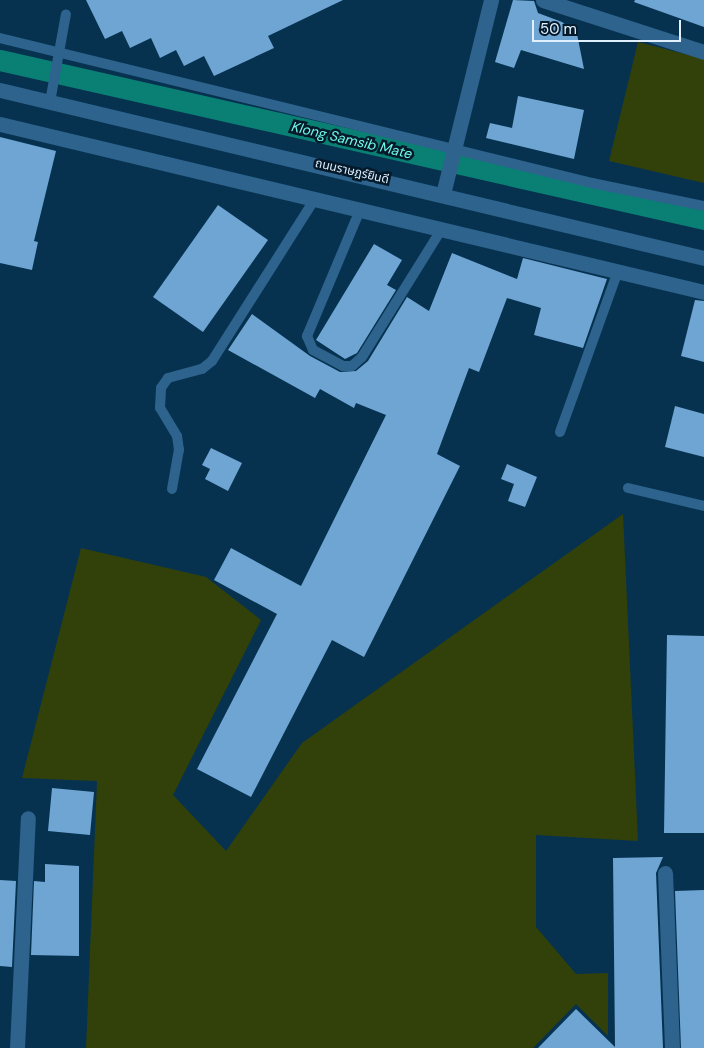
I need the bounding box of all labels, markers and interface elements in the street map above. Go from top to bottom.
scale bar [534,10,683,42]
text: 50 m [540,19,577,39]
water label: Klong Samsib Mate [290,118,414,162]
street label: ถนนราษฎร์ยินดี [314,157,390,187]

